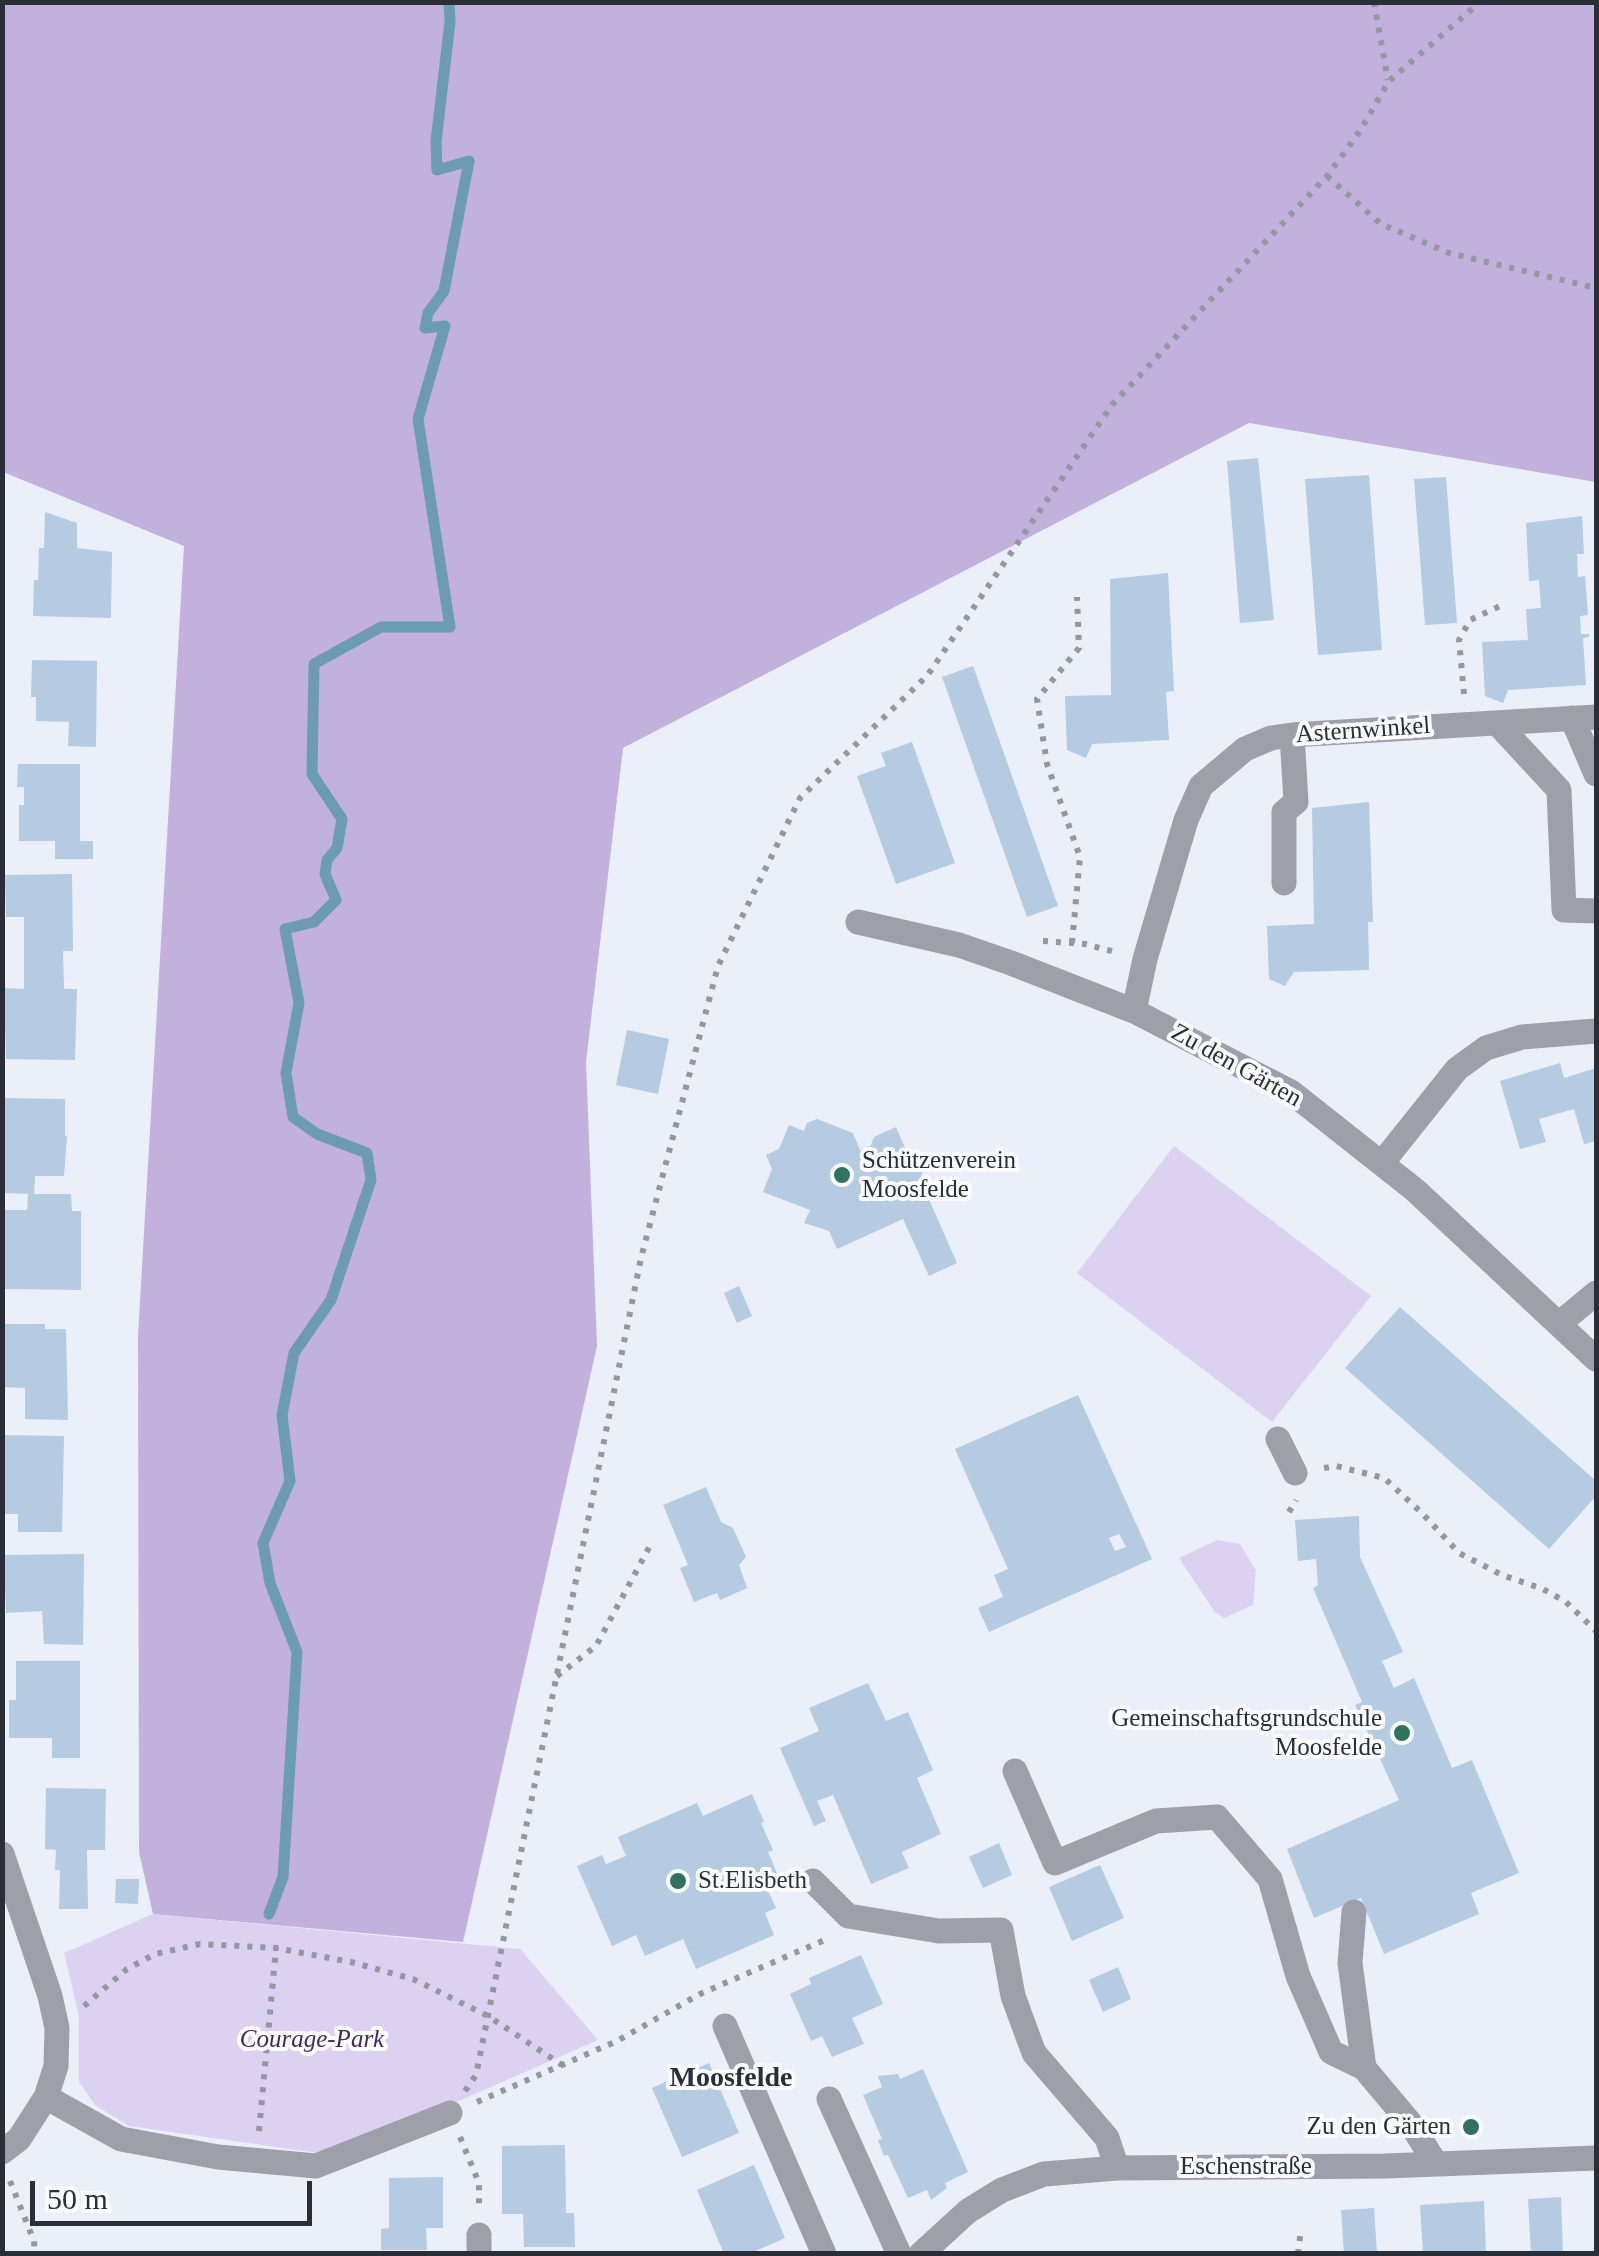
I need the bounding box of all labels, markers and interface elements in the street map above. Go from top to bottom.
street label: Asternwinkel [1295,711,1431,751]
street label: Zu den Gärten [1166,1018,1306,1114]
place label: Schützenverein Moosfelde [862,1146,1016,1205]
marker: Schützenverein Moosfelde [831,1164,853,1186]
place label: Gemeinschaftsgrundschule Moosfelde [1111,1704,1382,1763]
marker: Gemeinschaftsgrundschule Moosfelde [1391,1722,1413,1744]
place label: St.Elisbeth [698,1866,807,1896]
marker: St.Elisbeth [667,1870,689,1892]
park label: Courage-Park [240,2025,384,2055]
district label: Moosfelde [670,2062,792,2096]
place label: Zu den Gärten [1307,2112,1451,2142]
marker: Zu den Gärten [1460,2116,1482,2138]
street label: Eschenstraße [1180,2152,1312,2182]
scale bar [35,2161,318,2223]
text: 50 m [47,2182,108,2215]

